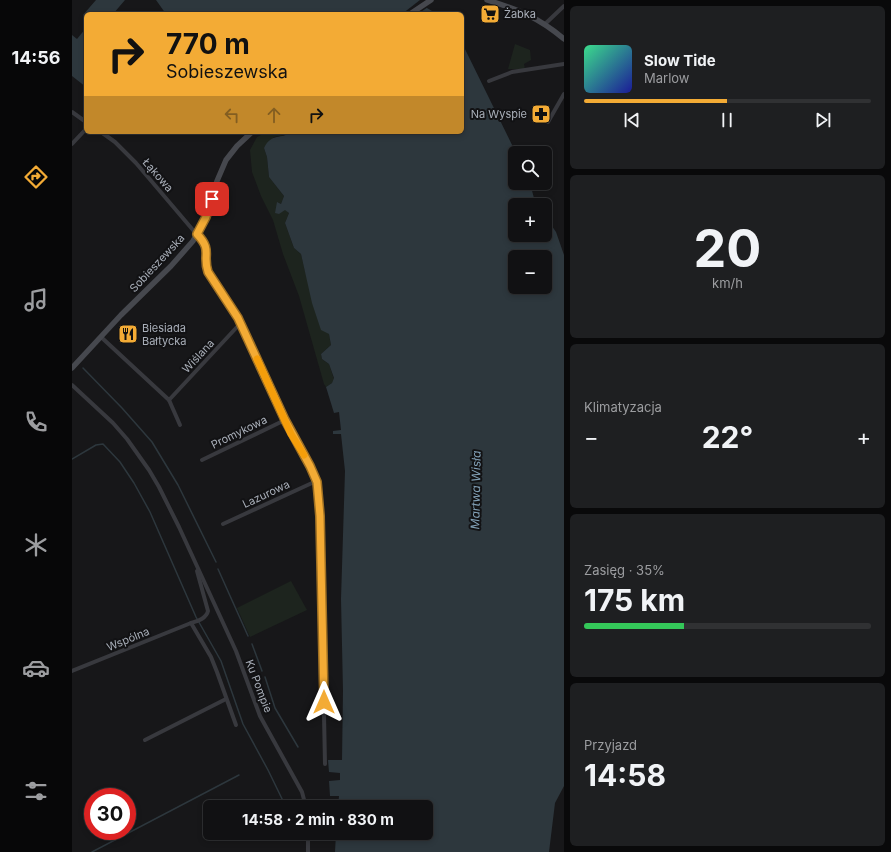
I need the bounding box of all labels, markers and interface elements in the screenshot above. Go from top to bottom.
supermarket icon: Żabka [479,3,501,25]
place label: Żabka [504,7,536,21]
text: 770 m [166,27,250,61]
icon: right [100,28,152,80]
text: 14:56 [11,47,61,68]
text: Slow Tide [644,51,716,70]
text: Sobieszewska [166,61,288,82]
text: Marlow [644,70,690,86]
pharmacy icon: Na Wyspie [530,103,552,125]
icon: left [221,104,243,126]
icon: ahead [263,104,285,126]
icon: right [305,104,327,126]
place label: Na Wyspie [471,107,527,121]
icon: previous [621,109,643,131]
icon: pause [716,109,738,131]
icon: next [812,109,834,131]
map controls [508,146,552,294]
button: search [508,146,552,190]
street label: Łąkowa [140,155,176,195]
icon: directions [22,163,50,191]
pin [195,182,229,216]
icon: arrive [201,188,223,210]
button: + [508,198,552,242]
text: 20 [694,217,761,280]
street label: Sobieszewska [127,231,187,295]
button: − [508,250,552,294]
text: km/h [712,275,743,291]
icon: music [22,286,50,314]
place label: Biesiada Bałtycka [142,321,186,348]
restaurant icon: Biesiada Bałtycka [117,323,139,345]
street label: Wiślana [179,336,217,376]
text: Klimatyzacja [584,399,662,415]
icon: phone [22,408,50,436]
street label: Promykowa [209,412,269,452]
text: 22° [702,419,753,455]
text: − [584,424,599,450]
text: + [856,424,871,450]
water label: Martwa Wisła [467,451,484,529]
street label: Lazurowa [240,477,292,511]
icon: climate [22,531,50,559]
text: Zasięg · 35% [584,562,665,578]
text: 175 km [584,582,685,618]
street label: Wspólna [105,624,151,654]
icon: car [22,654,50,682]
street label: Ku Pompie [242,658,276,714]
position arrow [303,681,345,723]
text: Przyjazd [584,737,637,753]
text: 14:58 [584,757,666,793]
icon: filters [22,777,50,805]
speed limit sign: 30 [84,788,136,840]
text: 14:58 · 2 min · 830 m [242,810,394,829]

